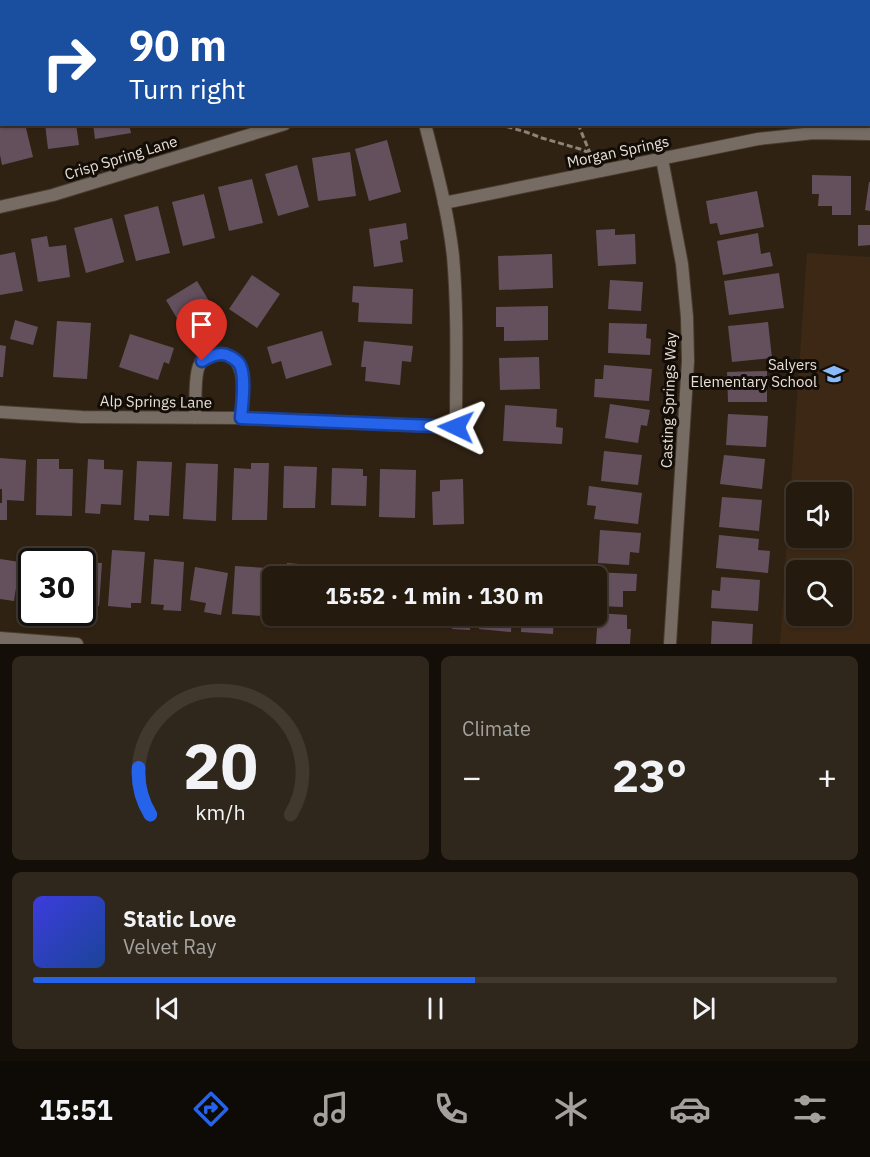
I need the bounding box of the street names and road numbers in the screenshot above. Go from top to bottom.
street label: Crisp Spring Lane [62,131,180,184]
street label: Morgan Springs [565,131,671,172]
street label: Casting Springs Way [657,331,680,468]
street label: Alp Springs Lane [100,391,212,412]

